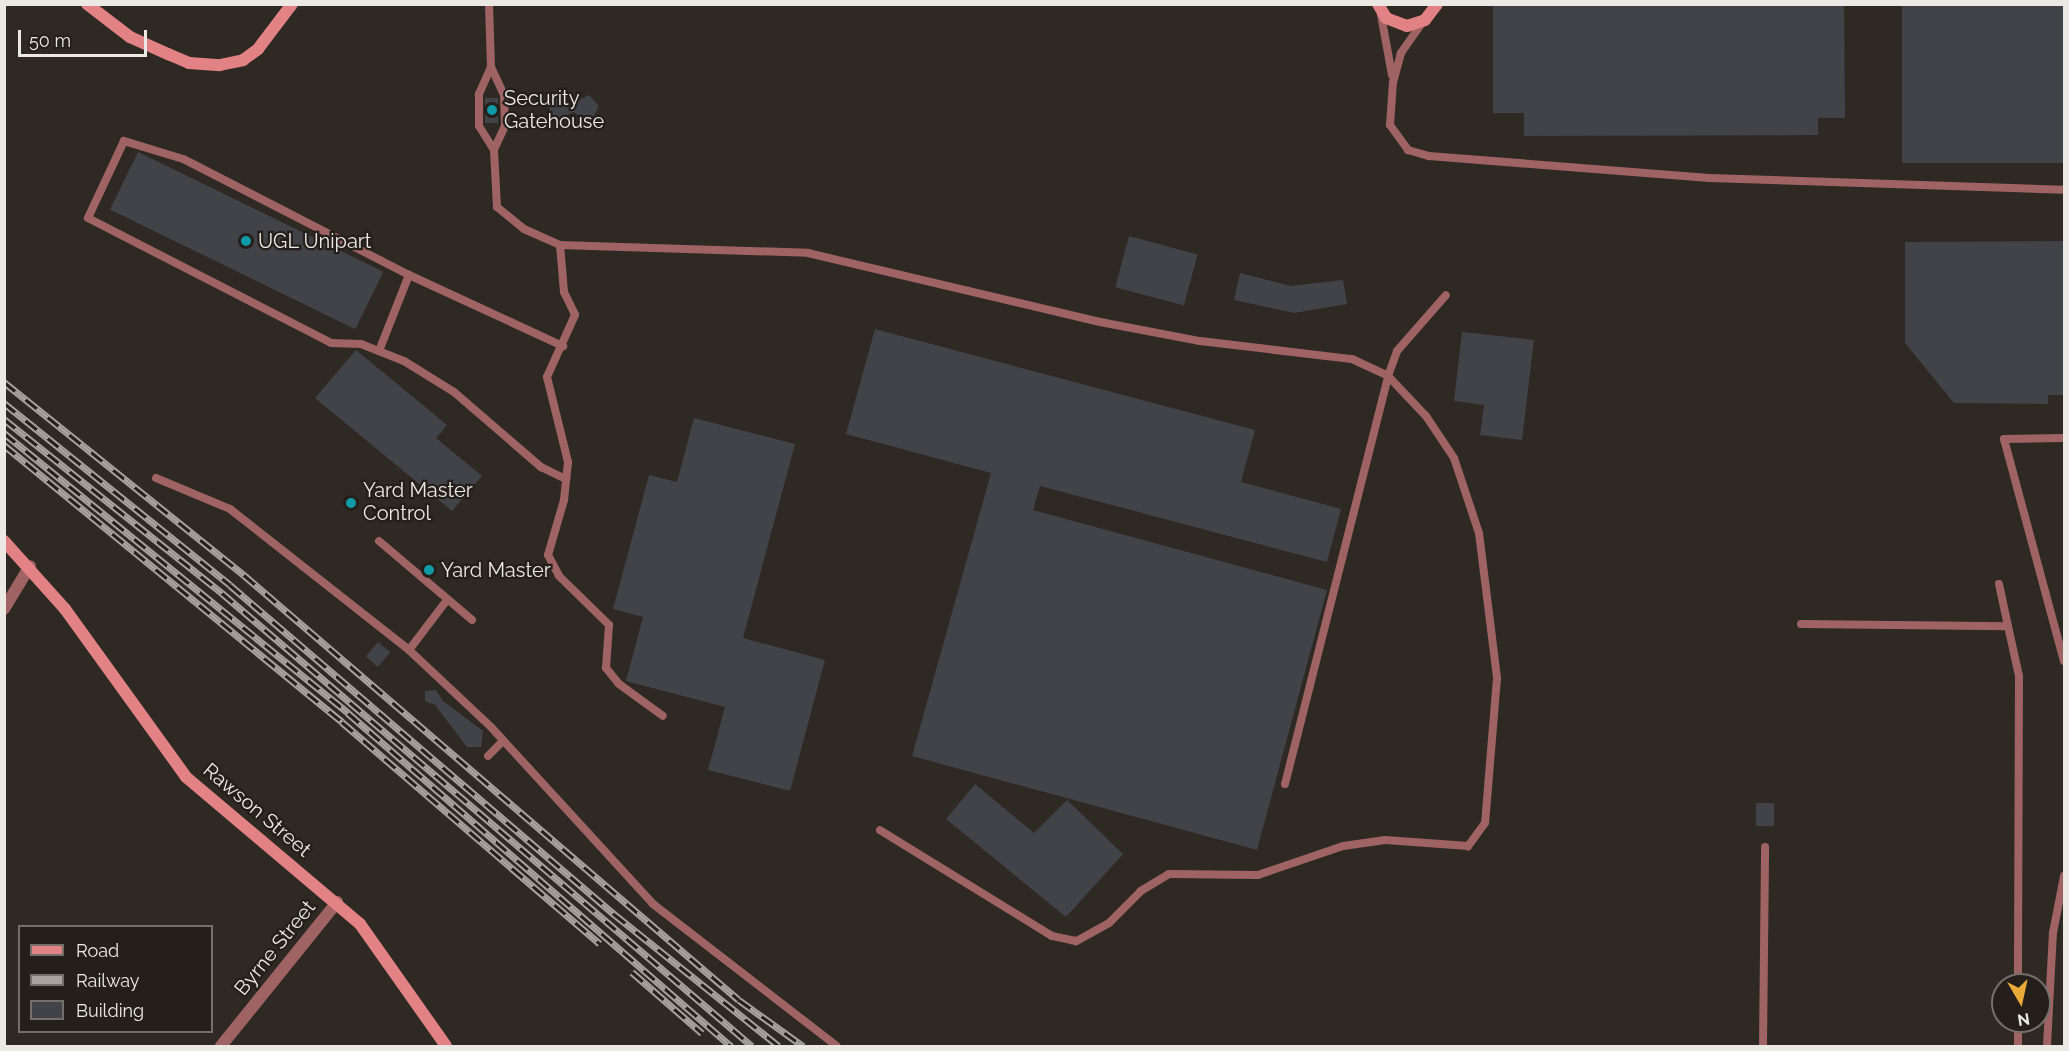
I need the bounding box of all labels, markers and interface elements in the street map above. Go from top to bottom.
scale bar [21,18,150,56]
text: 50 m [29,30,71,51]
place label: Security Gatehouse [504,86,604,133]
marker: Security Gatehouse [485,103,499,117]
place label: UGL Unipart [258,229,372,253]
marker: UGL Unipart [239,234,253,248]
place label: Yard Master Control [363,479,473,526]
marker: Yard Master Control [344,496,358,510]
place label: Yard Master [441,558,551,582]
marker: Yard Master [422,563,436,577]
street label: Rawson Street [198,758,316,862]
street label: Byrne Street [229,896,321,1000]
legend [18,925,213,1033]
text: Road [76,940,119,961]
text: Railway [76,970,140,991]
north arrow [1991,973,2051,1033]
text: Building [76,1000,144,1021]
text: N [2016,1009,2031,1030]

